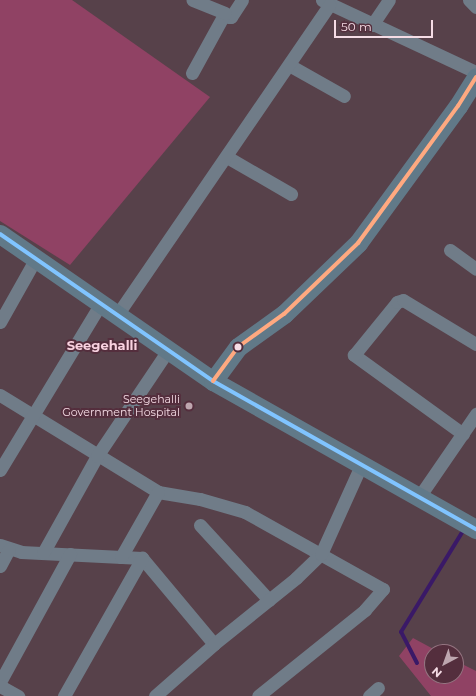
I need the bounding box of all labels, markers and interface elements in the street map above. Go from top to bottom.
scale bar [336,12,435,38]
text: 50 m [341,19,372,34]
district label: Seegehalli [67,337,137,353]
unlabelled marker [233,342,243,352]
place label: Seegehalli Government Hospital [62,393,180,419]
marker: Seegehalli Government Hospital [183,400,195,412]
north arrow [424,644,464,684]
text: N [429,664,445,681]

